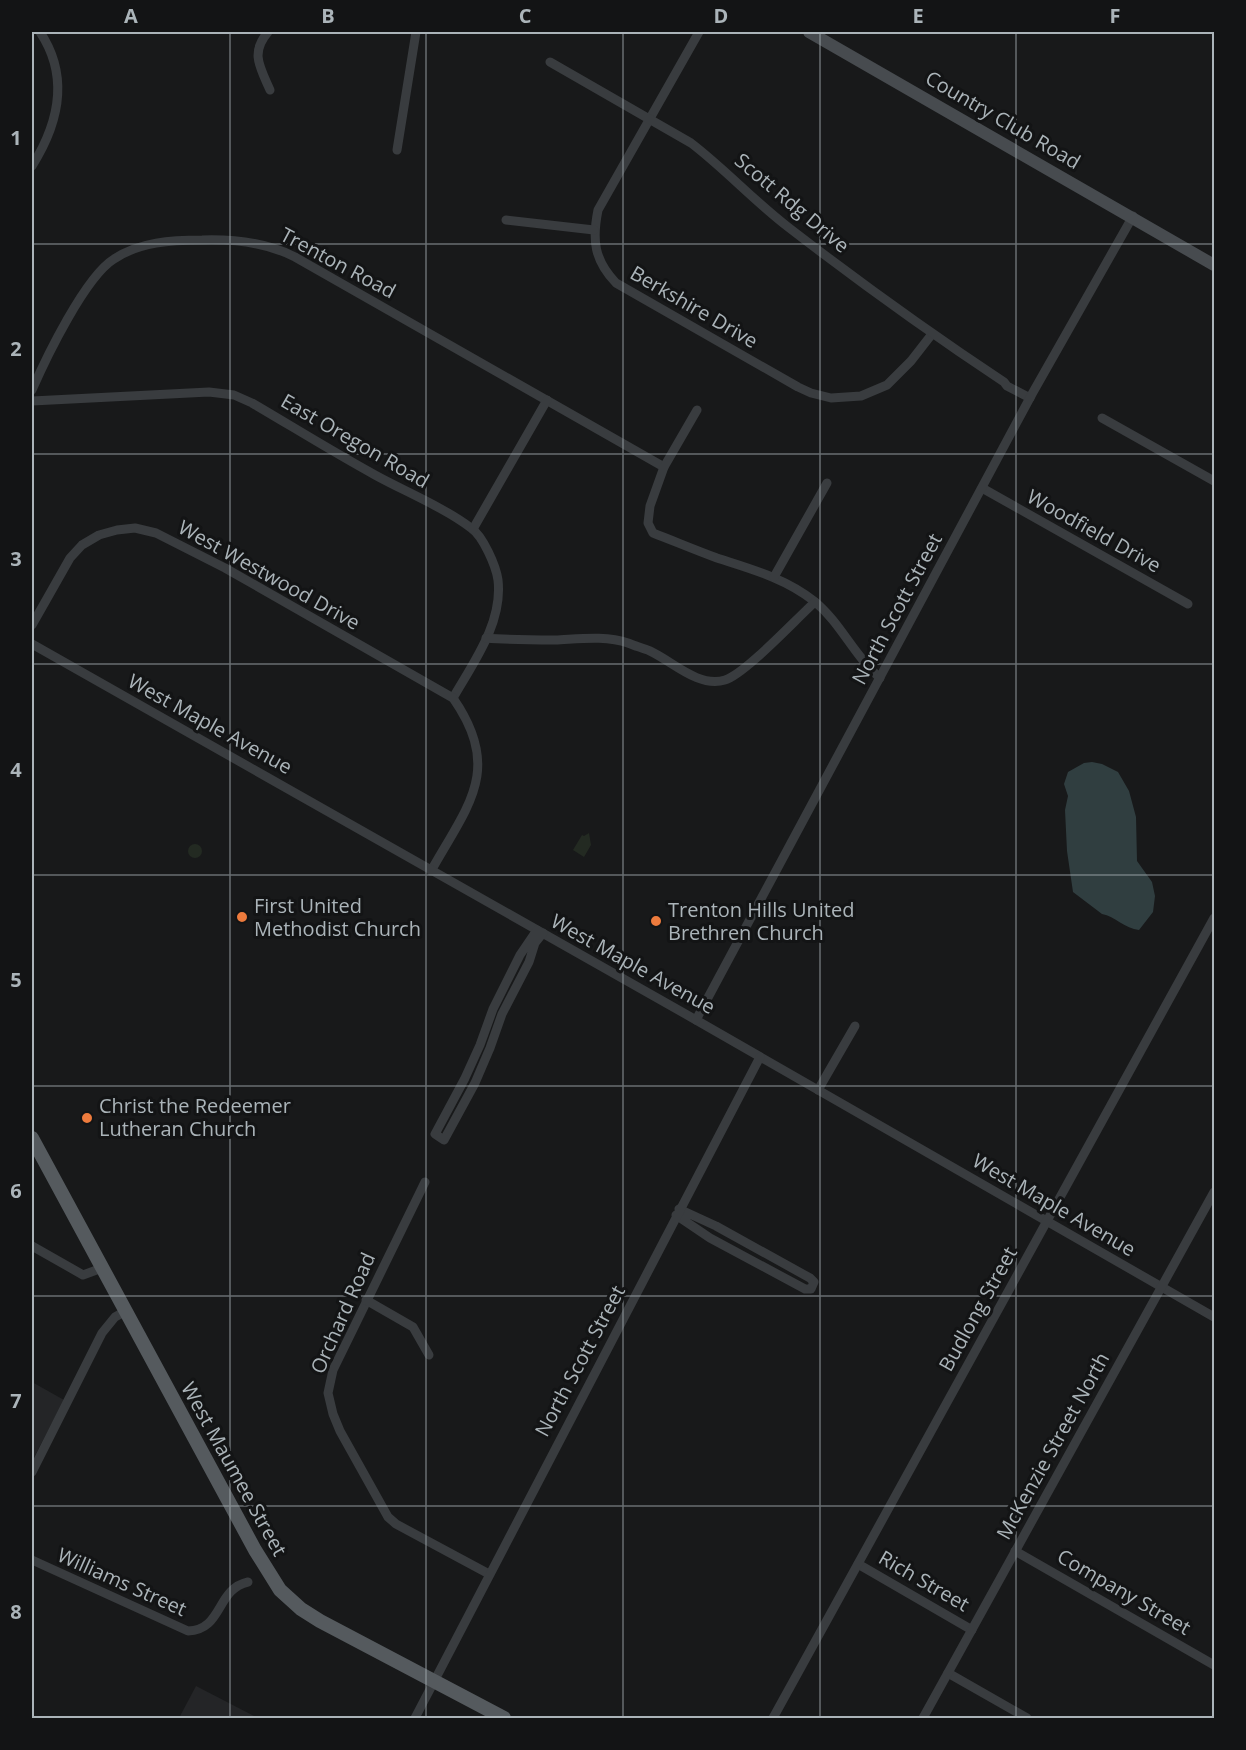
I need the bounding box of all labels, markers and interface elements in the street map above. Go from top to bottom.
text: A [124,2,138,29]
text: B [321,2,335,29]
text: C [519,2,532,29]
text: D [714,2,728,29]
text: E [912,2,924,29]
text: F [1110,2,1120,29]
street label: Country Club Road [921,64,1086,175]
text: 1 [10,124,22,151]
street label: Scott Rdg Drive [729,147,855,258]
street label: Trenton Road [276,221,401,304]
street label: Berkshire Drive [625,259,763,354]
text: 2 [10,335,22,362]
street label: East Oregon Road [276,387,434,494]
street label: Woodfield Drive [1022,483,1166,579]
street label: West Westwood Drive [174,513,365,636]
street label: North Scott Street [845,528,948,689]
text: 3 [10,545,22,572]
street label: West Maple Avenue [123,667,297,780]
text: 4 [10,756,22,783]
place label: First United Methodist Church [254,892,421,942]
place label: Trenton Hills United Brethren Church [668,896,854,946]
street label: West Maple Avenue [546,907,720,1020]
marker: First United Methodist Church [235,910,249,924]
marker: Trenton Hills United Brethren Church [649,914,663,928]
text: 5 [10,966,22,993]
place label: Christ the Redeemer Lutheran Church [99,1092,291,1142]
marker: Christ the Redeemer Lutheran Church [80,1111,94,1125]
street label: West Maple Avenue [968,1147,1141,1262]
text: 6 [10,1177,22,1204]
street label: Budlong Street [932,1242,1023,1376]
street label: Orchard Road [304,1248,381,1378]
street label: North Scott Street [528,1280,631,1441]
street label: McKenzie Street North [990,1347,1115,1544]
street label: West Maumee Street [175,1377,294,1561]
text: 7 [10,1387,22,1414]
street label: Williams Street [53,1541,191,1622]
street label: Company Street [1053,1542,1196,1641]
street label: Rich Street [874,1544,974,1617]
text: 8 [10,1598,22,1625]

